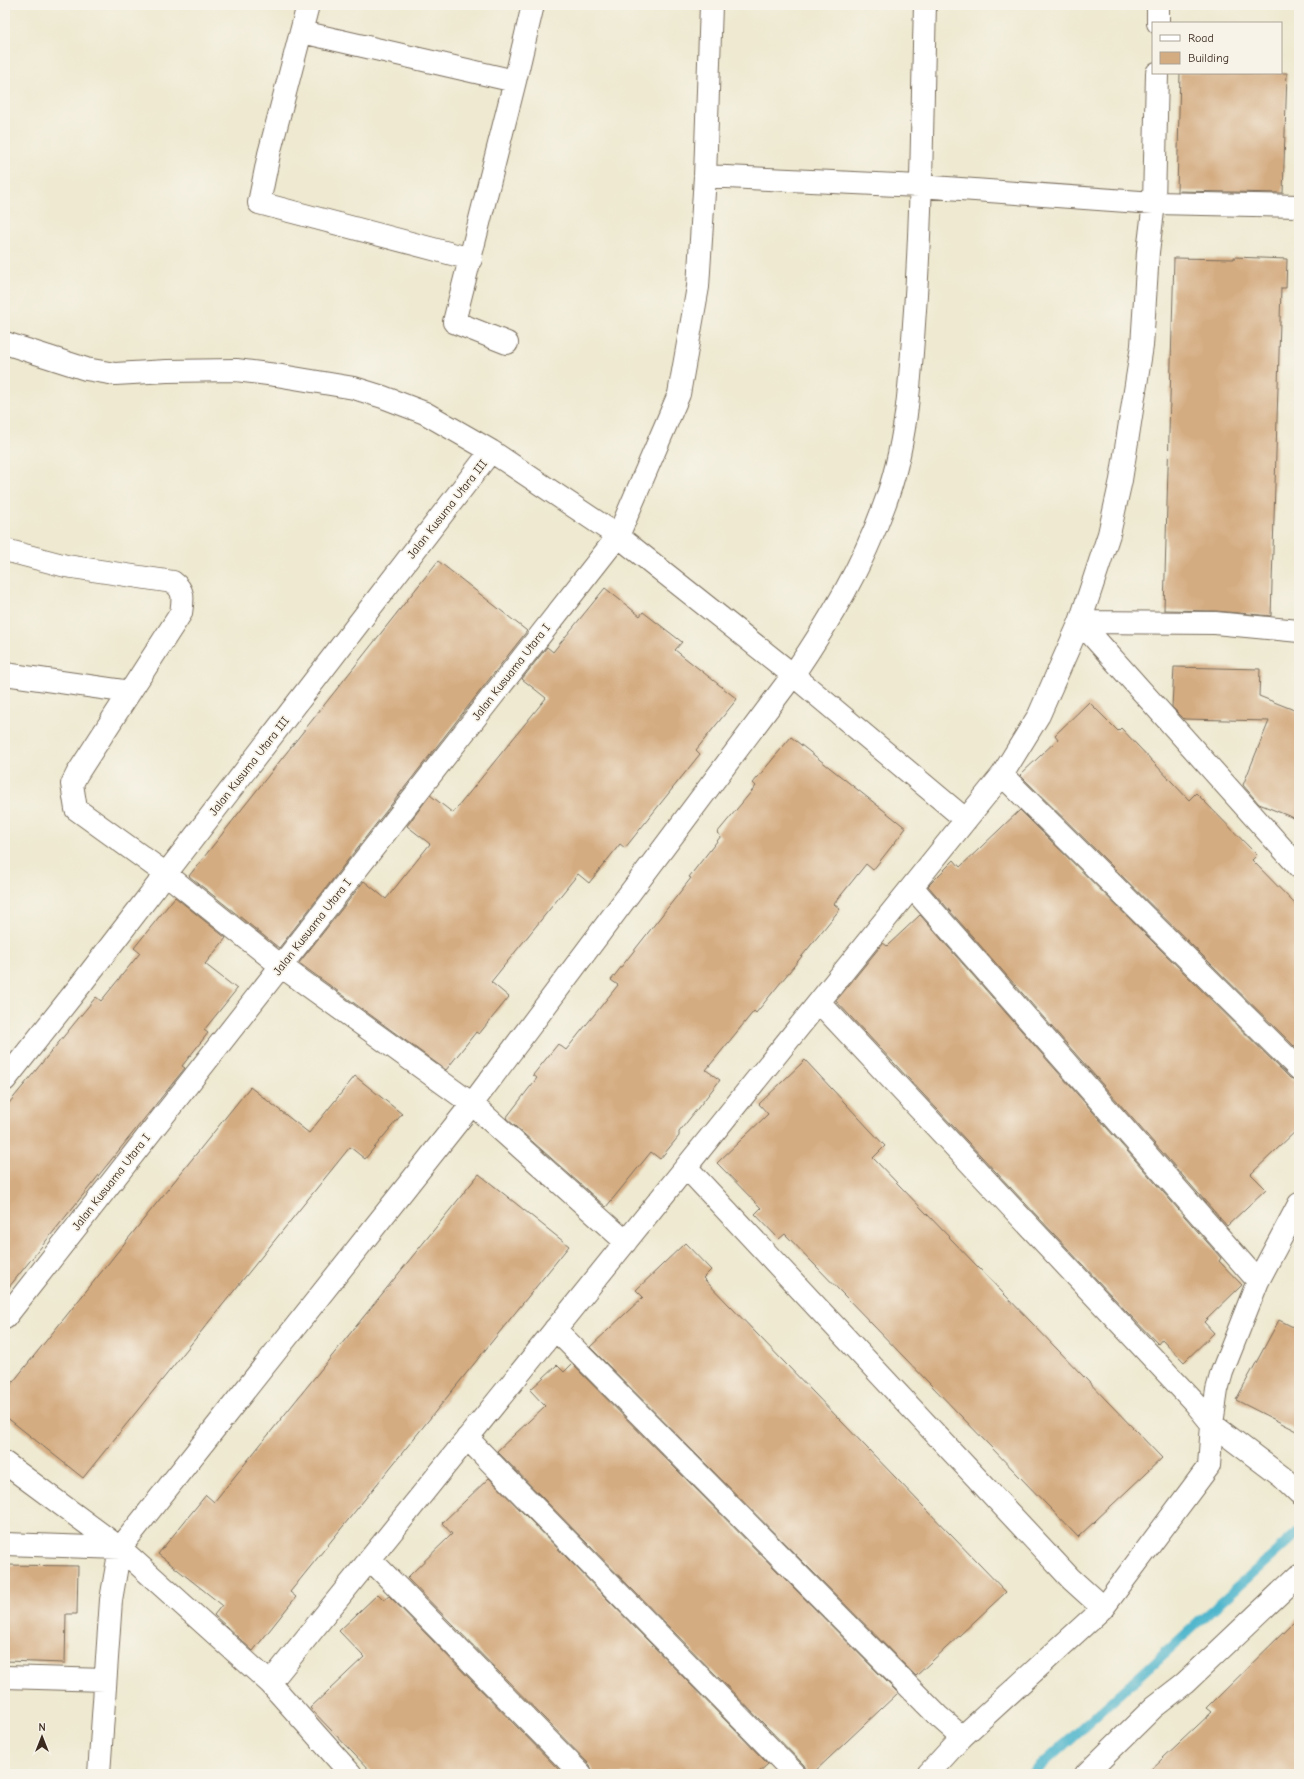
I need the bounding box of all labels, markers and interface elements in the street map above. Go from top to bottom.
legend [1152,22,1282,74]
text: Road [1188,31,1214,45]
text: Building [1188,51,1229,65]
street label: Jalan Kusuma Utara III [404,457,490,561]
street label: Jalan Kusuama Utara I [469,621,553,723]
street label: Jalan Kusuma Utara III [206,714,292,818]
street label: Jalan Kusuama Utara I [270,876,354,978]
street label: Jalan Kusuama Utara I [69,1131,153,1233]
north arrow [22,1717,62,1757]
text: N [38,1721,46,1734]

